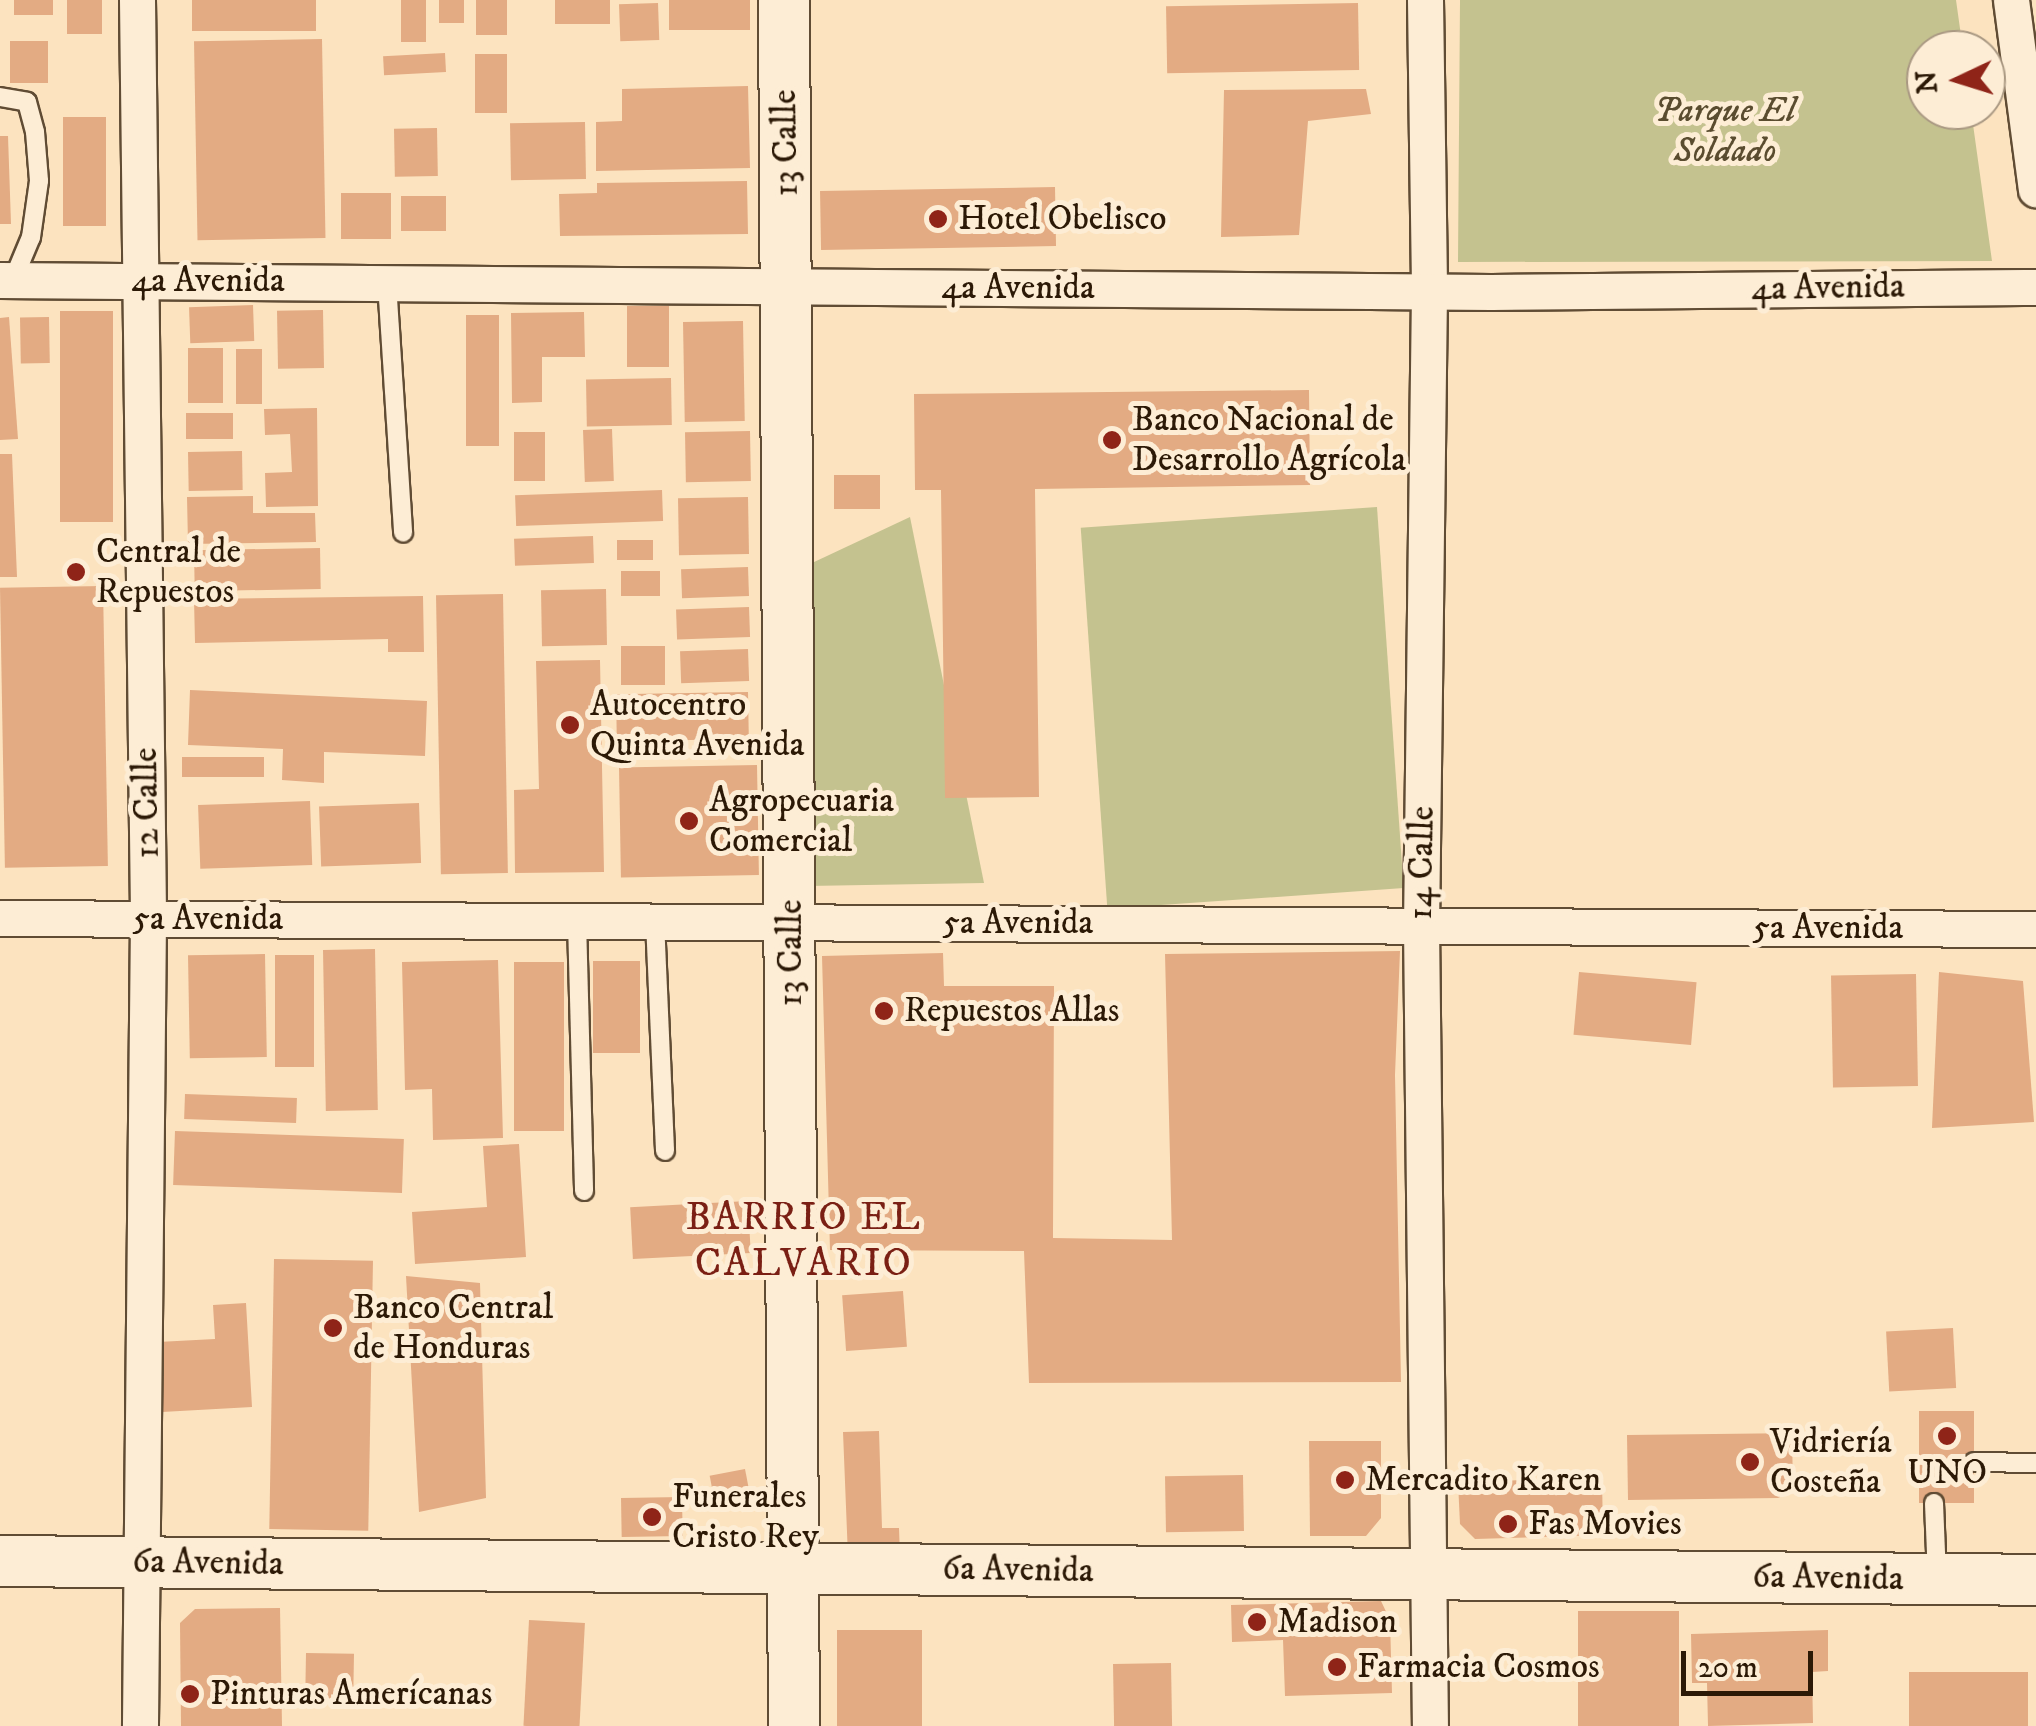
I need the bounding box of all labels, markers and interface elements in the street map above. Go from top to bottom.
north arrow [1906,30,2006,130]
text: N [1909,69,1946,95]
street label: 13 Calle [764,89,808,197]
park label: Parque El Soldado [1654,90,1796,172]
place label: Hotel Obelisco [958,198,1167,240]
marker: Hotel Obelisco [927,208,949,230]
street label: 4a Avenida [131,260,285,302]
street label: 4a Avenida [1751,266,1905,310]
street label: 4a Avenida [941,267,1095,309]
place label: Banco Nacional de Desarrollo Agrícola [1132,399,1406,481]
marker: Banco Nacional de Desarrollo Agrícola [1101,429,1123,451]
place label: Central de Repuestos [96,531,241,613]
marker: Central de Repuestos [65,561,87,583]
place label: Autocentro Quinta Avenida [590,684,805,766]
marker: Autocentro Quinta Avenida [559,714,581,736]
street label: 12 Calle [125,747,169,859]
place label: Agropecuaria Comercial [709,780,894,862]
street label: 14 Calle [1400,806,1444,920]
marker: Agropecuaria Comercial [678,810,700,832]
street label: 5a Avenida [133,898,283,940]
street label: 13 Calle [770,900,812,1006]
street label: 5a Avenida [943,902,1093,944]
street label: 5a Avenida [1753,907,1903,949]
place label: Repuestos Allas [904,990,1120,1032]
marker: Repuestos Allas [873,1000,895,1022]
district label: BARRIO EL CALVARIO [686,1194,922,1288]
place label: Banco Central de Honduras [353,1287,553,1369]
marker: Banco Central de Honduras [322,1317,344,1339]
place label: Vidriería Costeña [1770,1421,1892,1503]
marker: UNO [1936,1425,1958,1447]
marker: Vidriería Costeña [1739,1451,1761,1473]
place label: UNO [1907,1452,1987,1494]
place label: Mercadito Karen [1365,1459,1601,1501]
marker: Mercadito Karen [1334,1469,1356,1491]
place label: Funerales Cristo Rey [672,1476,819,1558]
place label: Fas Movies [1528,1503,1682,1545]
marker: Funerales Cristo Rey [641,1506,663,1528]
marker: Fas Movies [1497,1513,1519,1535]
street label: 6a Avenida [132,1541,284,1585]
street label: 6a Avenida [942,1548,1094,1592]
street label: 6a Avenida [1752,1556,1904,1600]
place label: Madison [1277,1601,1397,1643]
marker: Madison [1246,1611,1268,1633]
scale bar [1686,1631,1818,1693]
place label: Farmacia Cosmos [1357,1646,1600,1688]
text: 20 m [1698,1650,1758,1687]
marker: Farmacia Cosmos [1326,1656,1348,1678]
place label: Pinturas Amerícanas [210,1673,492,1715]
marker: Pinturas Amerícanas [179,1683,201,1705]

